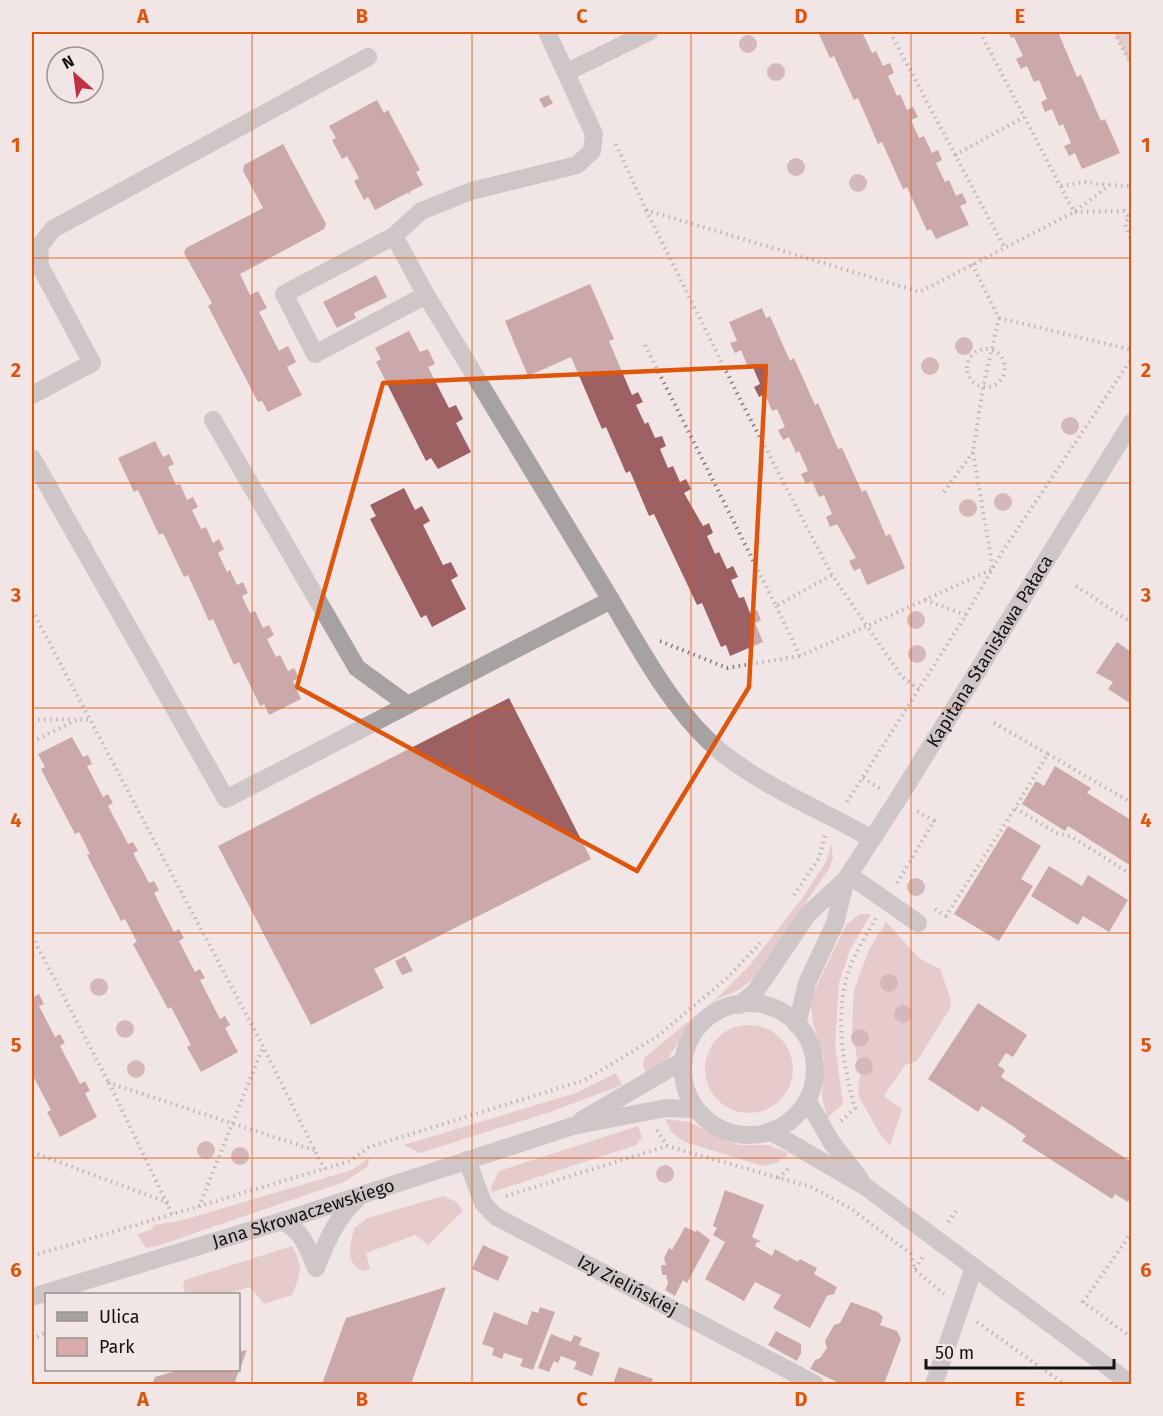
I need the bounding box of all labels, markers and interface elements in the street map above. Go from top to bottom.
text: A [136,4,150,28]
text: B [356,4,368,28]
text: C [576,4,588,28]
text: D [794,4,808,28]
text: E [1015,4,1025,28]
north arrow [45,45,105,105]
text: N [59,51,77,73]
text: 1 [11,133,21,157]
text: 1 [1141,133,1151,157]
text: 2 [11,358,21,382]
text: 2 [1141,358,1151,382]
street label: Kapitana Stanisława Pałaca [922,551,1058,751]
text: 3 [10,583,21,607]
text: 3 [1140,583,1151,607]
text: 4 [10,808,22,832]
text: 4 [1140,808,1152,832]
text: 5 [11,1033,22,1057]
text: 5 [1141,1033,1152,1057]
street label: Jana Skrowaczewskiego [210,1174,397,1253]
street label: Izy Zielińskiej [574,1250,681,1321]
text: 6 [10,1258,22,1282]
text: 6 [1140,1258,1152,1282]
legend [45,1293,240,1371]
text: Ulica [99,1306,139,1328]
scale bar [926,1332,1114,1370]
text: Park [99,1336,135,1358]
text: 50 m [935,1342,974,1364]
text: A [136,1387,150,1411]
text: B [356,1387,368,1411]
text: C [576,1387,588,1411]
text: D [794,1387,808,1411]
text: E [1015,1387,1025,1411]

